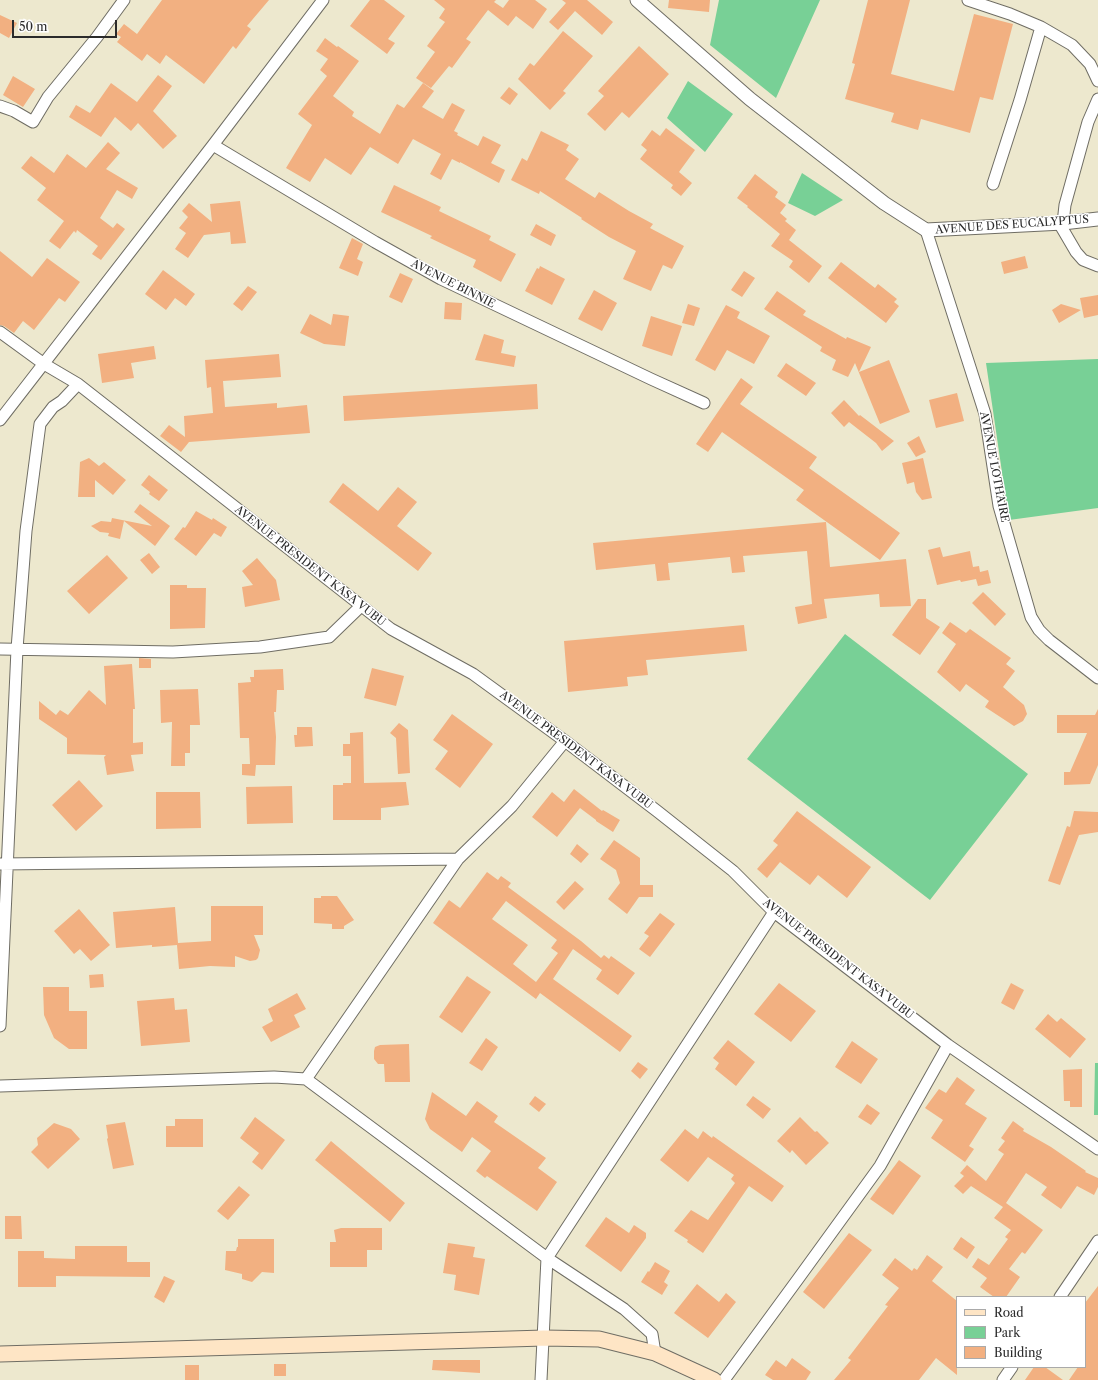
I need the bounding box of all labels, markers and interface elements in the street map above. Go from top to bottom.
scale bar [14,12,119,38]
text: 50 m [19,19,48,34]
street label: AVENUE DES EUCALYPTUS [935,213,1089,237]
street label: AVENUE BINNIE [409,257,497,311]
street label: AVENUE LOTHAIRE [977,410,1011,524]
street label: AVENUE PRESIDENT KASA VUBU [232,503,388,629]
street label: AVENUE PRESIDENT KASA VUBU [497,688,655,812]
street label: AVENUE PRESIDENT KASA VUBU [760,896,916,1022]
legend [956,1296,1086,1368]
text: Road [994,1305,1024,1320]
text: Park [994,1325,1020,1340]
text: Building [994,1345,1042,1360]

